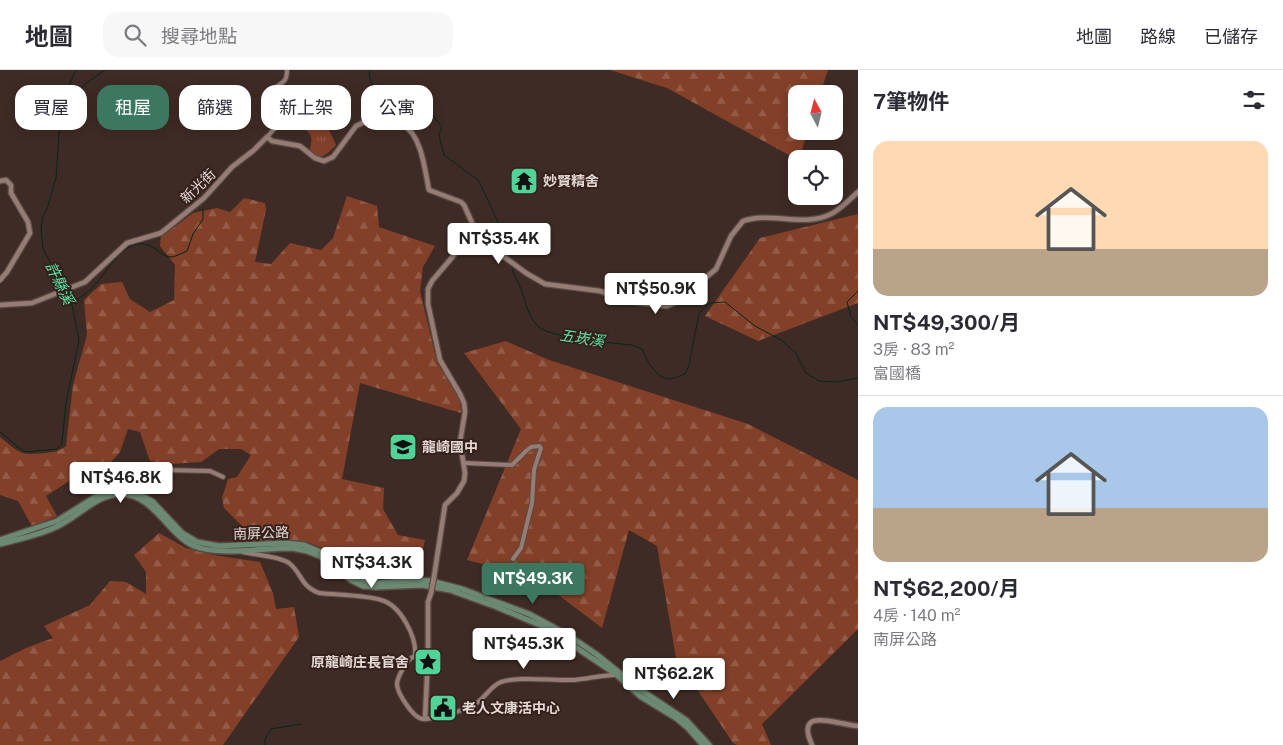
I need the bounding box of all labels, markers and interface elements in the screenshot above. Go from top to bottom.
search box [103,12,453,57]
icon: search [121,21,149,49]
text: 地圖 [25,22,73,50]
text: 搜尋地點 [161,25,237,47]
text: 地圖 [1076,26,1112,47]
text: 路線 [1140,26,1176,47]
text: 已儲存 [1204,26,1258,47]
chip: 買屋 [15,85,87,130]
chip: 租屋 [97,85,169,130]
chip: 篩選 [179,85,251,130]
chip: 新上架 [261,85,351,130]
chip: 公寓 [361,85,433,130]
north arrow [788,85,842,140]
map controls [788,85,843,205]
icon: filters [1240,86,1268,114]
text: 7筆物件 [873,89,949,114]
button: locate [788,150,843,205]
street label: 新光街 [177,166,219,206]
temple icon: 妙賢精舍 [509,166,539,196]
place label: 妙賢精舍 [543,173,599,189]
icon: home [1026,174,1116,264]
pin: NT$35.4K [447,222,551,265]
text: NT$35.4K [459,229,539,248]
water label: 許縣溪 [42,259,78,309]
pin: NT$50.9K [604,272,708,315]
text: NT$50.9K [616,279,696,298]
text: NT$49,300/月 [873,310,1020,335]
water label: 五崁溪 [558,326,608,350]
text: 3房 · 83 m² [873,340,954,359]
text: 富國橋 [873,364,921,383]
school or university icon: 龍崎國中 [388,432,418,462]
place label: 龍崎國中 [422,439,478,455]
icon: home [1026,439,1116,529]
pin: NT$46.8K [69,462,173,504]
text: NT$46.8K [81,468,161,487]
street label: 南屏公路 [233,524,289,542]
pin: NT$34.3K [320,546,424,589]
text: NT$34.3K [332,553,412,572]
pin: NT$49.3K [481,562,585,605]
text: NT$49.3K [493,569,573,588]
text: NT$62,200/月 [873,576,1019,601]
text: 4房 · 140 m² [873,606,960,625]
pin: NT$45.3K [472,628,576,670]
text: 南屏公路 [873,630,937,649]
text: NT$45.3K [484,634,564,653]
place icon: 原龍崎庄長官舍 [413,647,443,677]
place label: 原龍崎庄長官舍 [311,654,409,670]
pin: NT$62.2K [622,658,726,700]
text: NT$62.2K [634,664,714,683]
public building icon: 老人文康活中心 [428,693,458,723]
place label: 老人文康活中心 [462,700,560,716]

